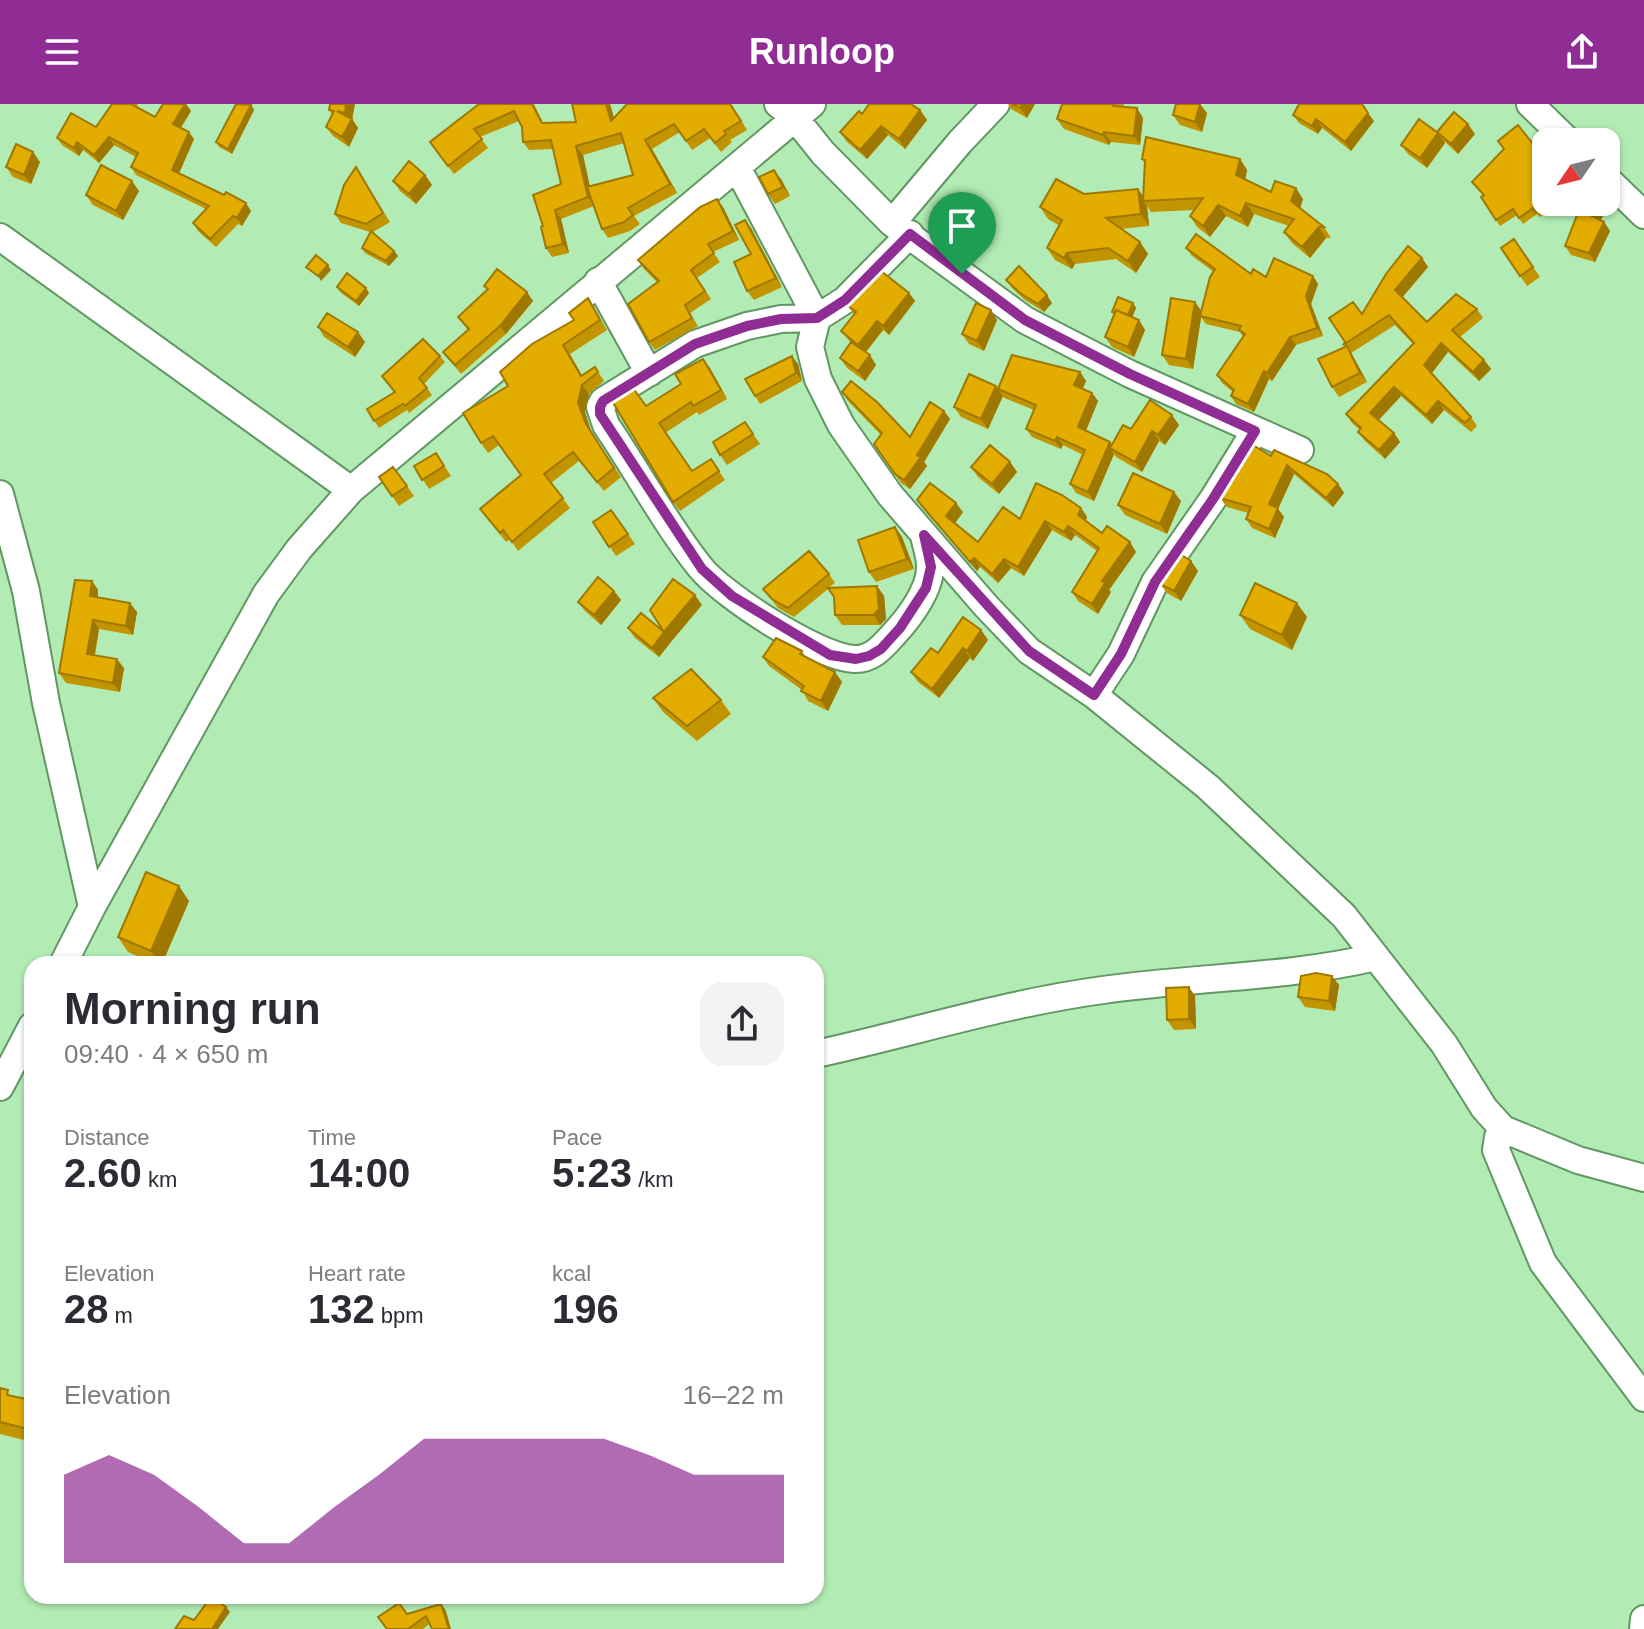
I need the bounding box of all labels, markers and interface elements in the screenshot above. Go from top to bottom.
icon: menu [40,30,84,74]
icon: share [1560,30,1604,74]
text: Runloop [749,31,895,72]
north arrow [1532,128,1620,216]
map controls [1532,128,1620,216]
pin [928,192,996,274]
icon: arrive [940,204,984,248]
button: share [700,982,784,1066]
text: Morning run [64,984,321,1033]
text: 09:40 · 4 × 650 m [64,1039,269,1069]
text: Distance [64,1125,150,1150]
text: Time [308,1125,356,1150]
text: Pace [552,1125,602,1150]
text: 2.60 [64,1151,142,1195]
text: 14:00 [308,1151,410,1195]
text: 5:23 [552,1151,632,1195]
text: km [142,1167,177,1192]
text: /km [632,1167,674,1192]
text: Elevation [64,1261,155,1286]
text: Heart rate [308,1261,406,1286]
text: kcal [552,1261,591,1286]
text: 28 [64,1287,109,1331]
text: 132 [308,1287,375,1331]
text: 196 [552,1287,619,1331]
text: m [109,1303,133,1328]
text: bpm [375,1303,424,1328]
text: Elevation [64,1380,171,1410]
text: 16–22 m [683,1380,784,1410]

